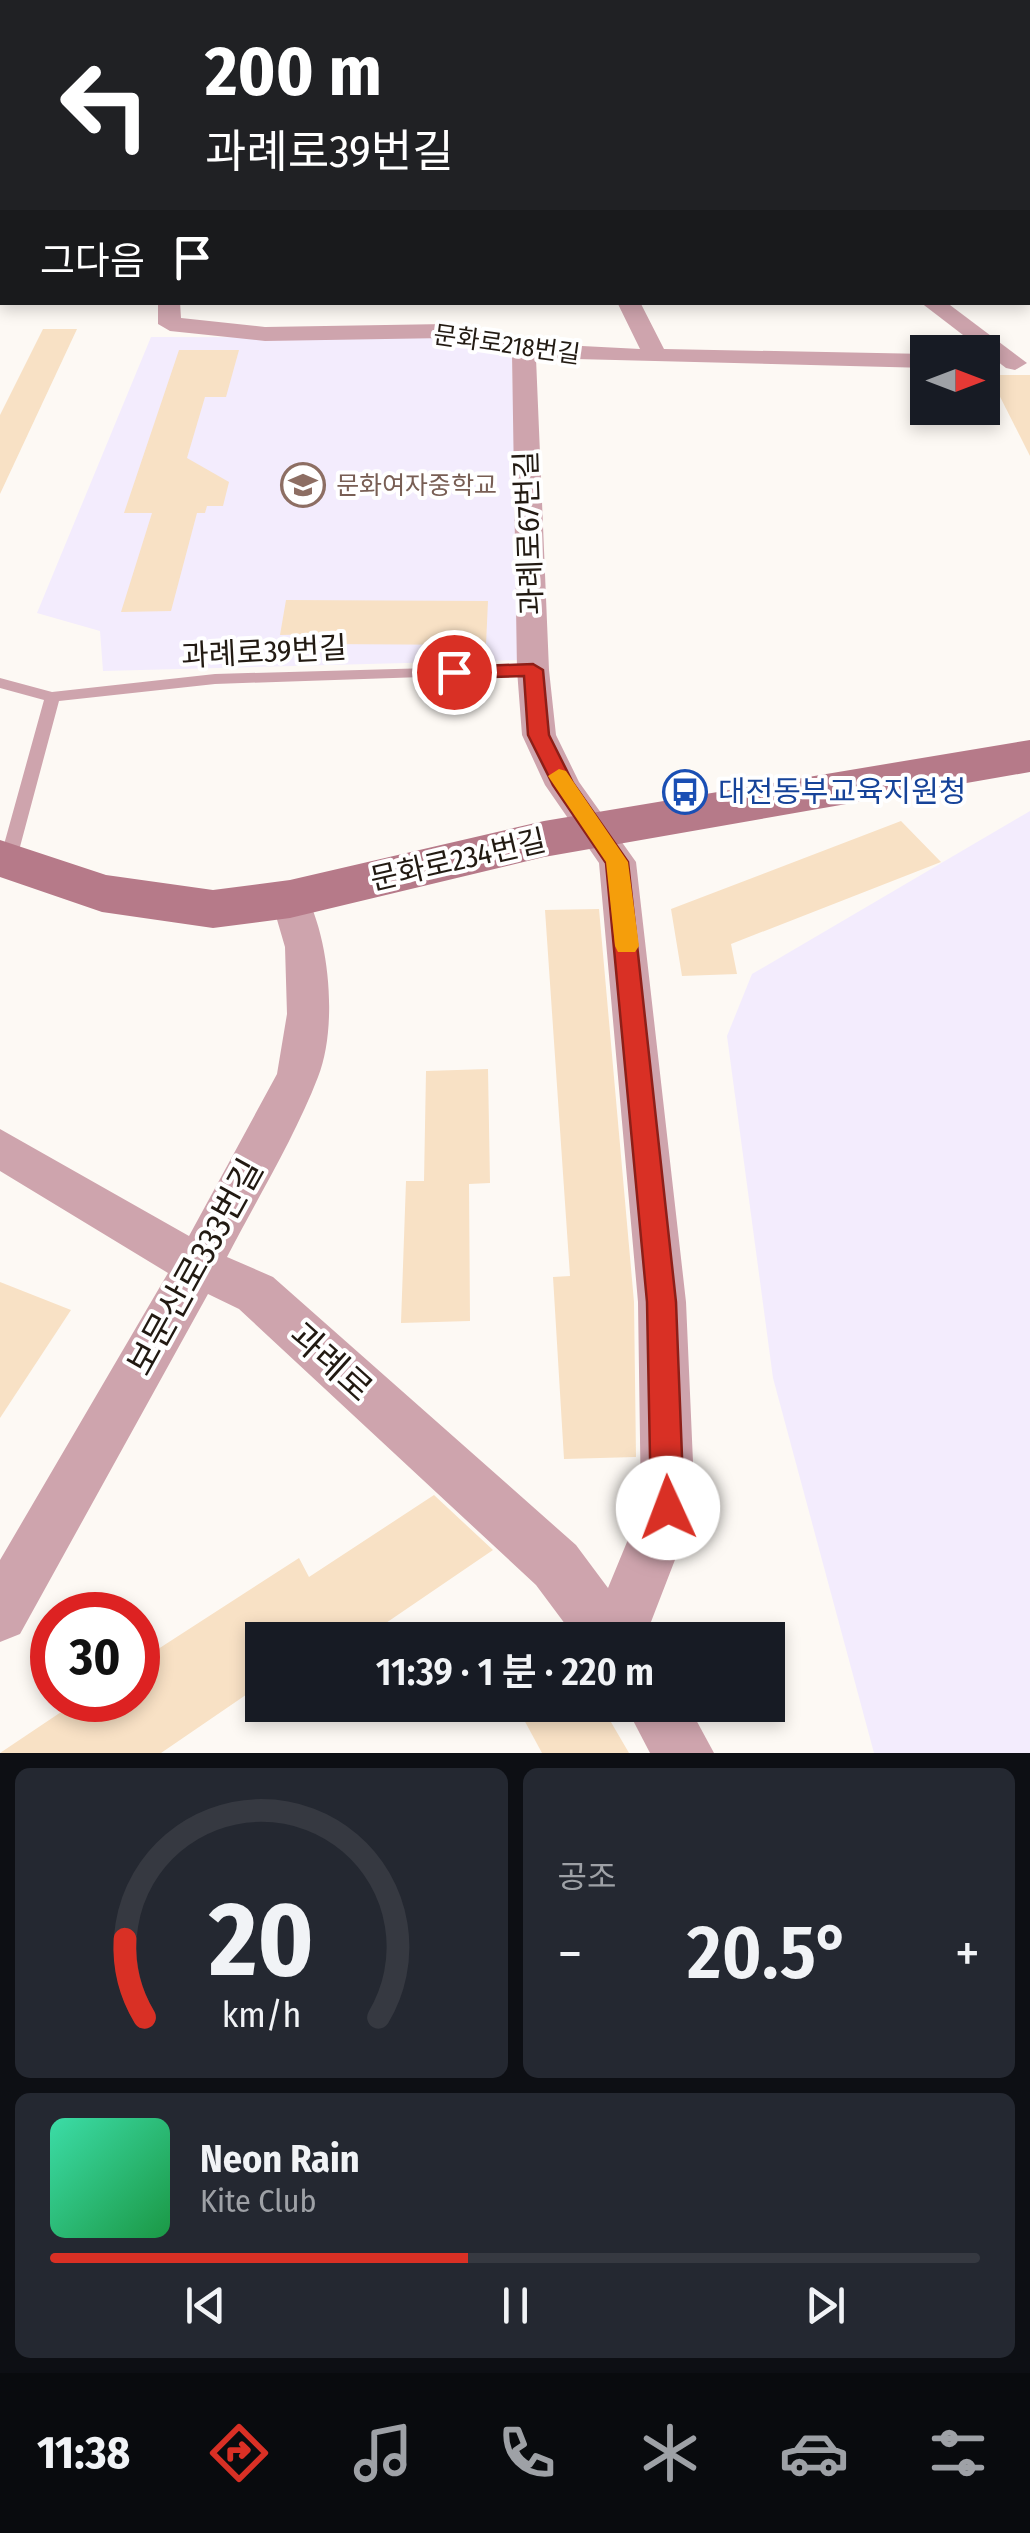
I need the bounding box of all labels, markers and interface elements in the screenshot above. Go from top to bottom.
text: 200 m [205,30,382,114]
icon: left [40,40,170,170]
text: 과례로39번길 [205,125,454,179]
icon: arrive [165,230,220,285]
text: 그다음 [40,238,145,284]
street label: 문화로218번길 [432,320,582,370]
north arrow [910,335,1000,425]
map controls [910,335,1000,425]
street label: 과례로67번길 [508,450,550,616]
school or university icon: 문화여자중학교 [280,462,326,508]
place label: 문화여자중학교 [336,471,497,501]
street label: 과례로39번길 [180,630,348,674]
pin [412,630,497,715]
icon: arrive [427,645,482,700]
bus stop icon: 대전동부교육지원청 [662,769,708,815]
place label: 대전동부교육지원청 [718,774,966,810]
street label: 문화로234번길 [367,822,549,898]
street label: 보문산로333번길 [118,1152,272,1382]
street label: 과례로 [281,1314,381,1410]
position arrow [616,1456,720,1560]
speed limit sign: 30 [30,1592,160,1722]
text: 11:39 · 1 분 · 220 m [376,1649,654,1695]
text: 공조 [558,1858,616,1896]
text: 20 [208,1878,314,2003]
text: 20.5° [687,1908,850,1998]
text: − [558,1921,582,1987]
text: + [955,1921,980,1987]
text: km/h [221,1994,301,2036]
text: Neon Rain [200,2136,360,2182]
text: Kite Club [200,2182,316,2220]
icon: previous [178,2278,233,2333]
icon: pause [488,2278,543,2333]
icon: next [798,2278,853,2333]
icon: directions [204,2418,274,2488]
icon: music [348,2418,418,2488]
icon: phone [492,2418,562,2488]
icon: climate [635,2418,705,2488]
icon: car [779,2418,849,2488]
icon: filters [923,2418,993,2488]
text: 11:38 [37,2426,130,2480]

